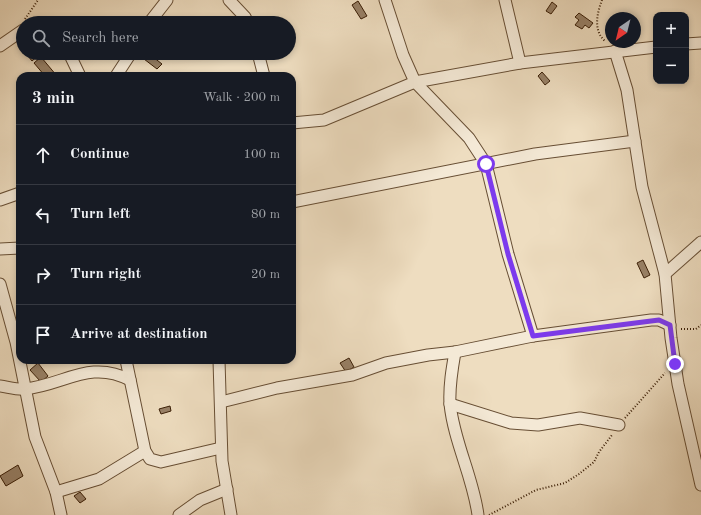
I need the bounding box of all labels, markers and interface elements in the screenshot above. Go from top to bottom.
north arrow [605,12,641,48]
map controls [653,12,689,84]
button: + [653,12,689,48]
search box [16,16,296,60]
icon: search [30,27,52,49]
text: Search here [62,31,139,46]
button: − [653,48,689,84]
text: 3 min [32,90,75,107]
text: Walk · 200 m [203,91,280,104]
icon: ahead [32,144,54,166]
text: Continue [70,147,129,162]
text: 100 m [243,148,280,161]
route start [477,155,495,173]
icon: left [32,204,54,226]
text: Turn left [70,207,130,222]
text: 80 m [251,208,280,221]
icon: right [32,264,54,286]
text: Turn right [70,267,141,282]
text: 20 m [251,268,280,281]
icon: arrive [32,324,54,346]
text: Arrive at destination [70,327,208,342]
route end [666,355,684,373]

